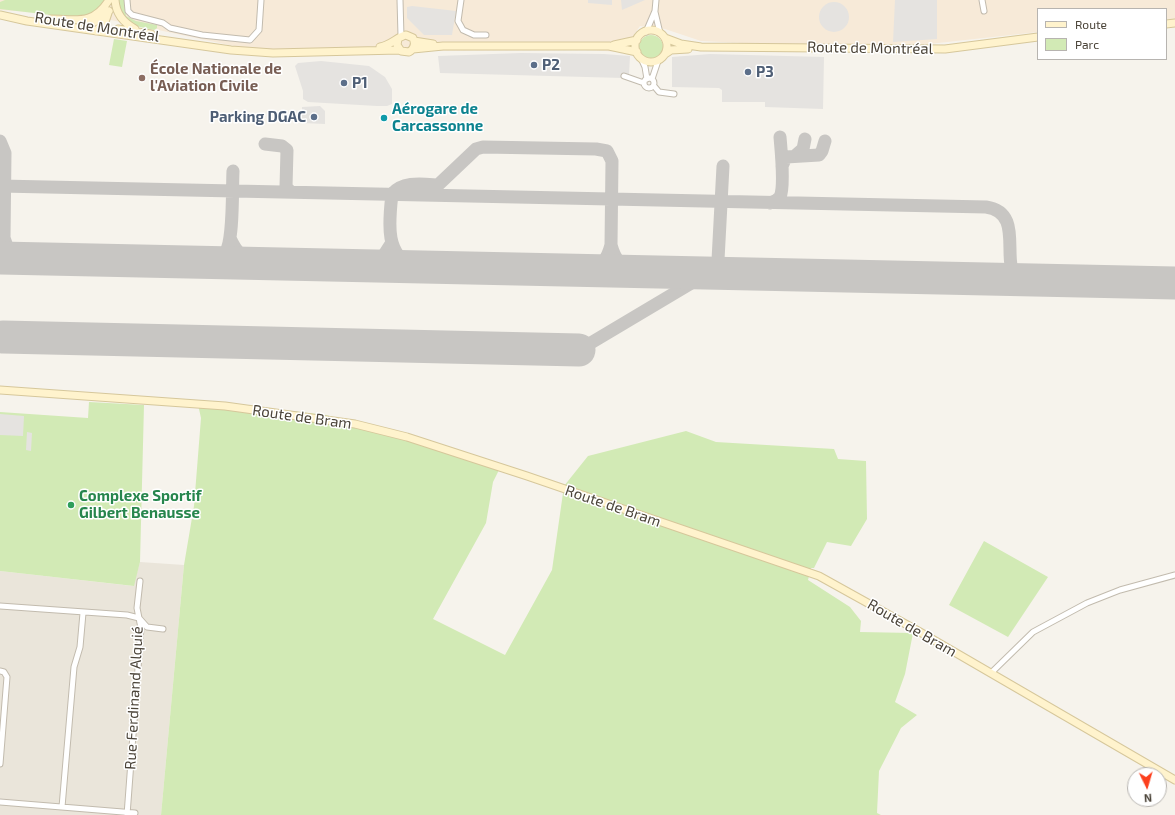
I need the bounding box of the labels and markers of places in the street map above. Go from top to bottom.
place label: P2 [542,56,560,74]
place label: École Nationale de l'Aviation Civile [150,60,282,95]
marker: P2 [529,60,539,70]
place label: P3 [756,63,774,81]
marker: P3 [743,67,753,77]
marker: École Nationale de l'Aviation Civile [137,73,147,83]
place label: P1 [352,74,368,92]
marker: P1 [339,78,349,88]
place label: Aérogare de Carcassonne [392,100,483,135]
place label: Parking DGAC [210,108,306,126]
marker: Parking DGAC [309,112,319,122]
marker: Aérogare de Carcassonne [379,113,389,123]
place label: Complexe Sportif Gilbert Benausse [79,487,202,522]
marker: Complexe Sportif Gilbert Benausse [66,500,76,510]

